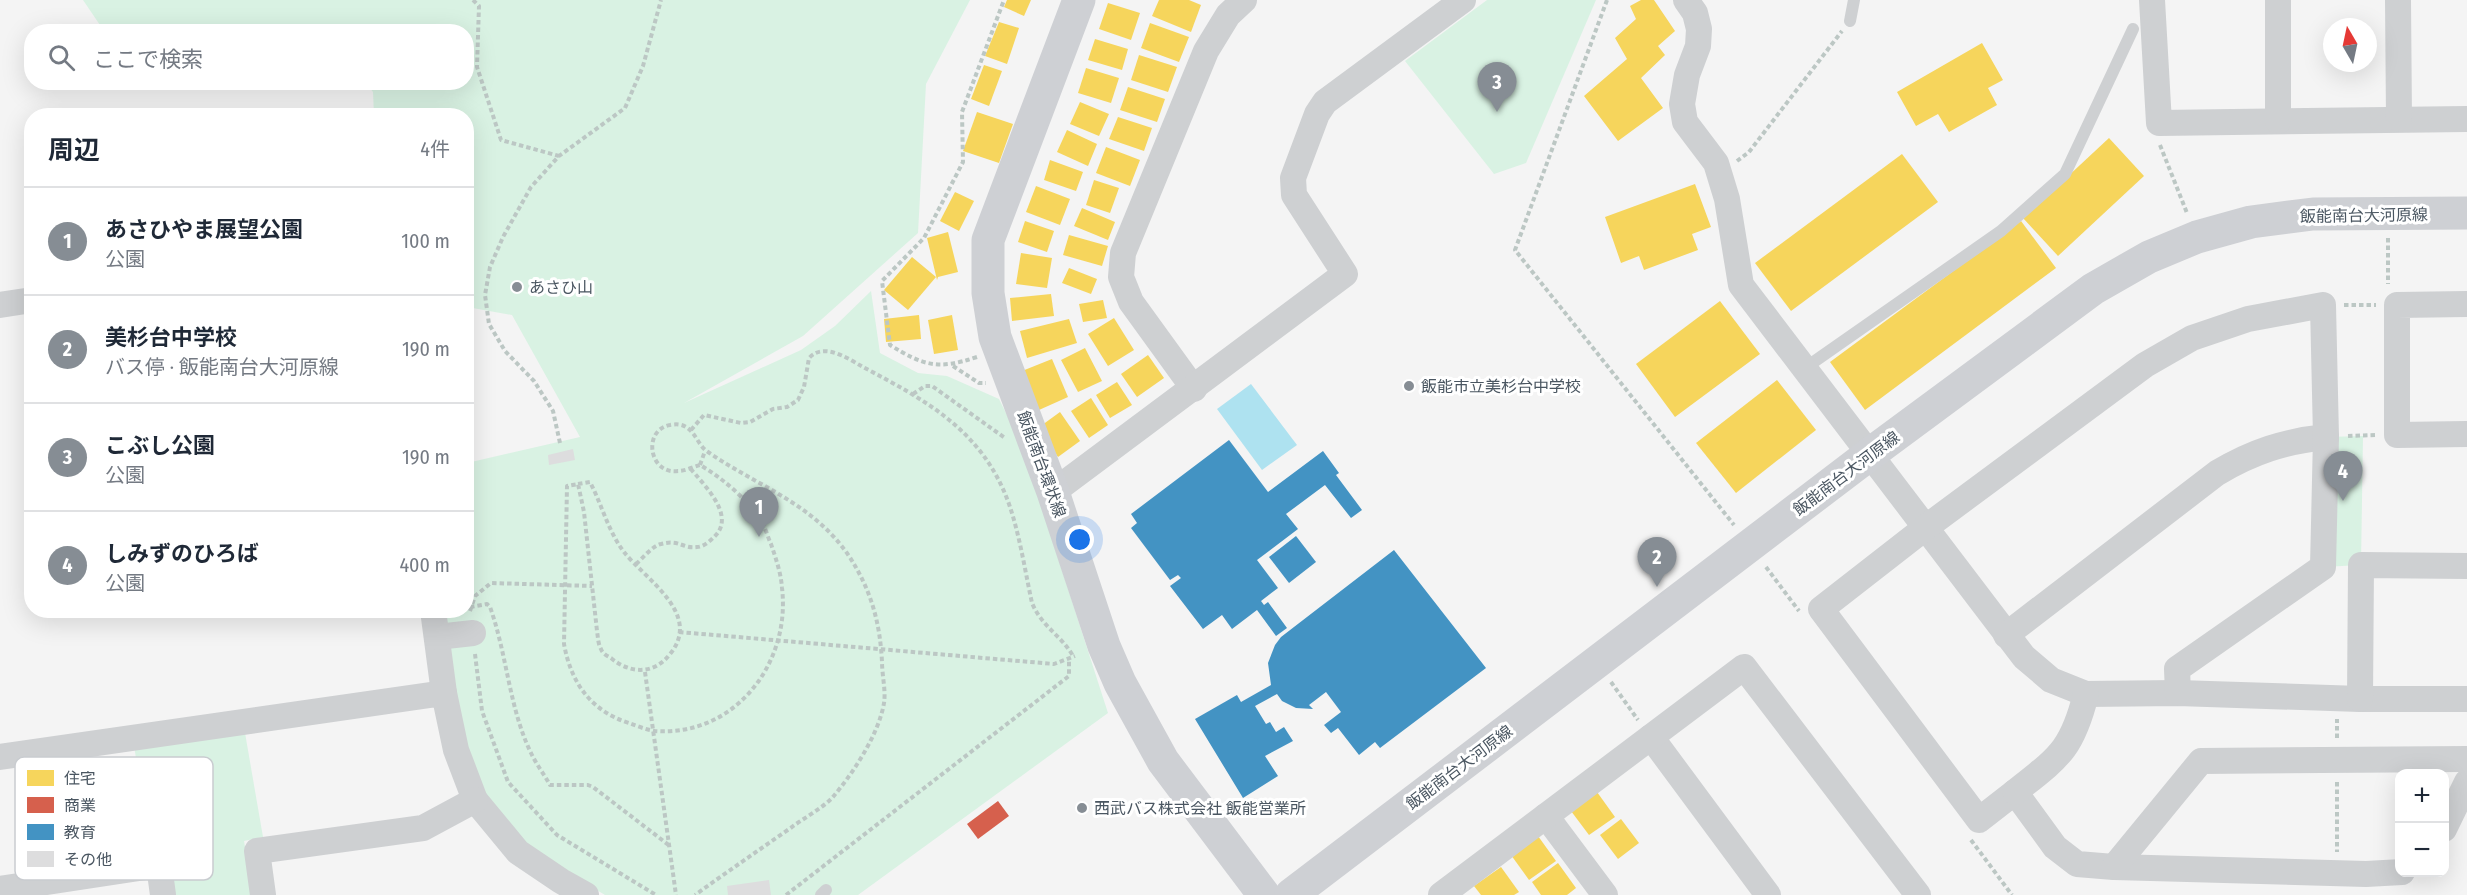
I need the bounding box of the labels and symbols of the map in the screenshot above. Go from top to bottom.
north arrow [2323,18,2377,72]
pin: 3 [1478,63,1516,112]
street label: 飯能南台大河原線 [2300,205,2428,226]
place label: あさひ山 [529,278,593,297]
marker: あさひ山 [510,280,524,294]
place label: 飯能市立美杉台中学校 [1421,377,1581,396]
marker: 飯能市立美杉台中学校 [1402,379,1416,393]
street label: 飯能南台環状線 [1013,408,1070,520]
street label: 飯能南台大河原線 [1789,427,1903,520]
pin: 4 [2324,452,2362,501]
pin: 1 [740,488,778,537]
your location [1065,525,1094,554]
pin: 2 [1638,538,1676,587]
street label: 飯能南台大河原線 [1402,721,1516,814]
legend [15,757,213,880]
text: 住宅 [64,769,96,788]
text: 商業 [64,796,96,815]
place label: 西武バス株式会社 飯能営業所 [1094,799,1306,818]
marker: 西武バス株式会社 飯能営業所 [1075,801,1089,815]
text: 教育 [64,823,96,842]
text: その他 [64,850,112,869]

